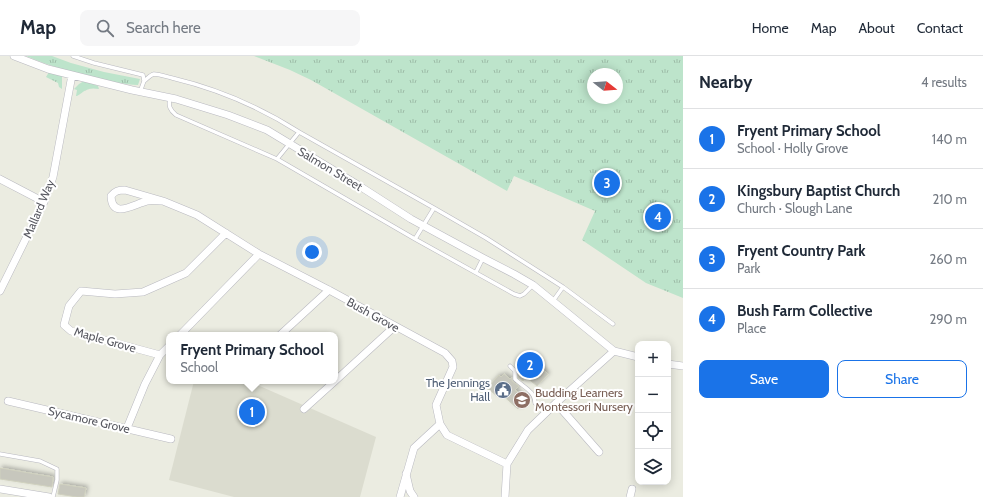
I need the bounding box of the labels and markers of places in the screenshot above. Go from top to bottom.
pin: 3 [594,168,620,198]
pin: 4 [645,202,671,232]
pin: 2 [517,350,543,380]
place label: The Jennings Hall [426,375,490,404]
public building icon: The Jennings Hall [493,380,513,400]
place label: Budding Learners Montessori Nursery [535,385,633,414]
school or university icon: Budding Learners Montessori Nursery [512,390,532,410]
pin: 1 [239,397,265,427]

